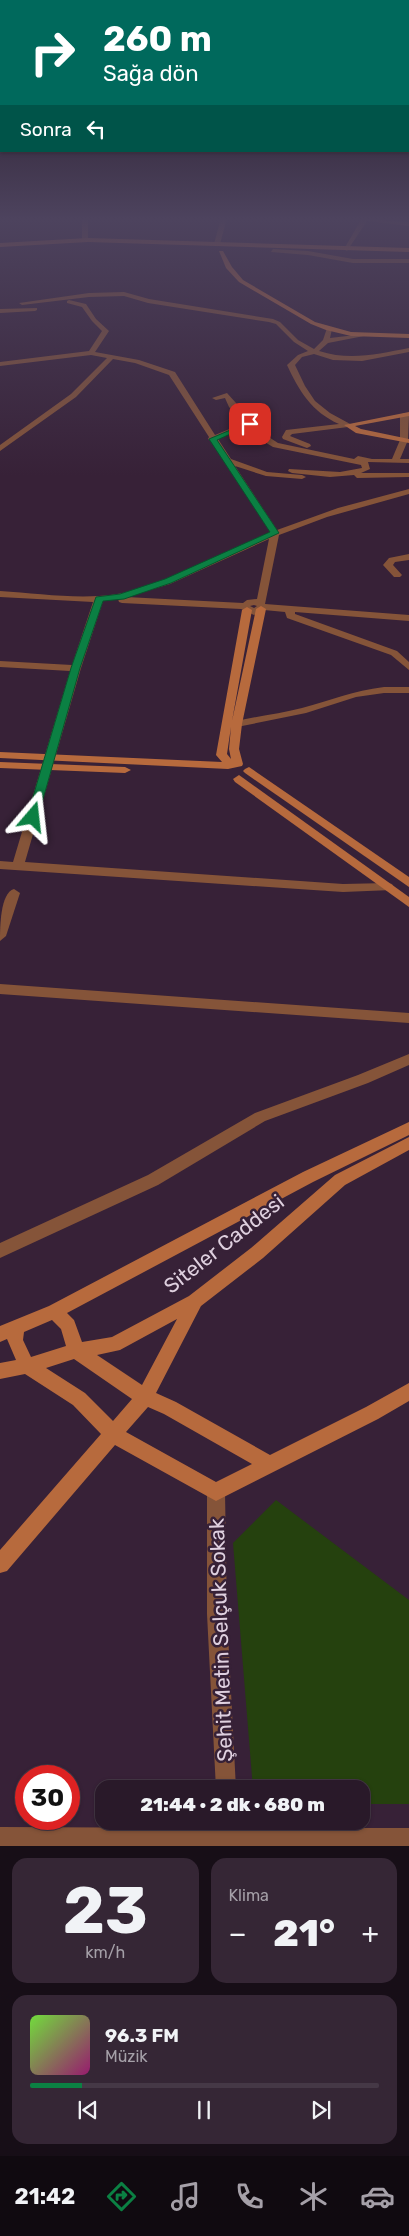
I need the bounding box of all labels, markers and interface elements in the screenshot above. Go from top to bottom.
text: 260 m [103,18,212,60]
icon: right [20,20,85,85]
text: Sağa dön [103,60,199,87]
icon: left [82,115,110,143]
text: Sonra [20,118,72,141]
pin [229,403,271,445]
icon: arrive [236,410,264,438]
position arrow [6,790,58,842]
street label: Siteler Caddesi [159,1189,289,1298]
street label: Şehit Metin Selçuk Sokak [204,1518,237,1762]
speed limit sign: 30 [15,1765,80,1830]
text: 21:44 · 2 dk · 680 m [140,1793,325,1816]
text: 23 [63,1872,148,1949]
text: Klima [229,1886,269,1905]
text: 21° [273,1910,335,1956]
text: − [229,1917,247,1950]
text: + [362,1917,379,1950]
text: km/h [85,1943,125,1962]
text: 96.3 FM [105,2024,179,2047]
text: Müzik [105,2047,148,2066]
icon: previous [74,2096,102,2124]
icon: pause [190,2096,218,2124]
icon: next [307,2096,335,2124]
icon: directions [104,2179,139,2214]
icon: music [168,2179,203,2214]
icon: phone [232,2179,267,2214]
icon: climate [296,2179,331,2214]
icon: car [360,2179,395,2214]
text: 21:42 [14,2183,75,2210]

